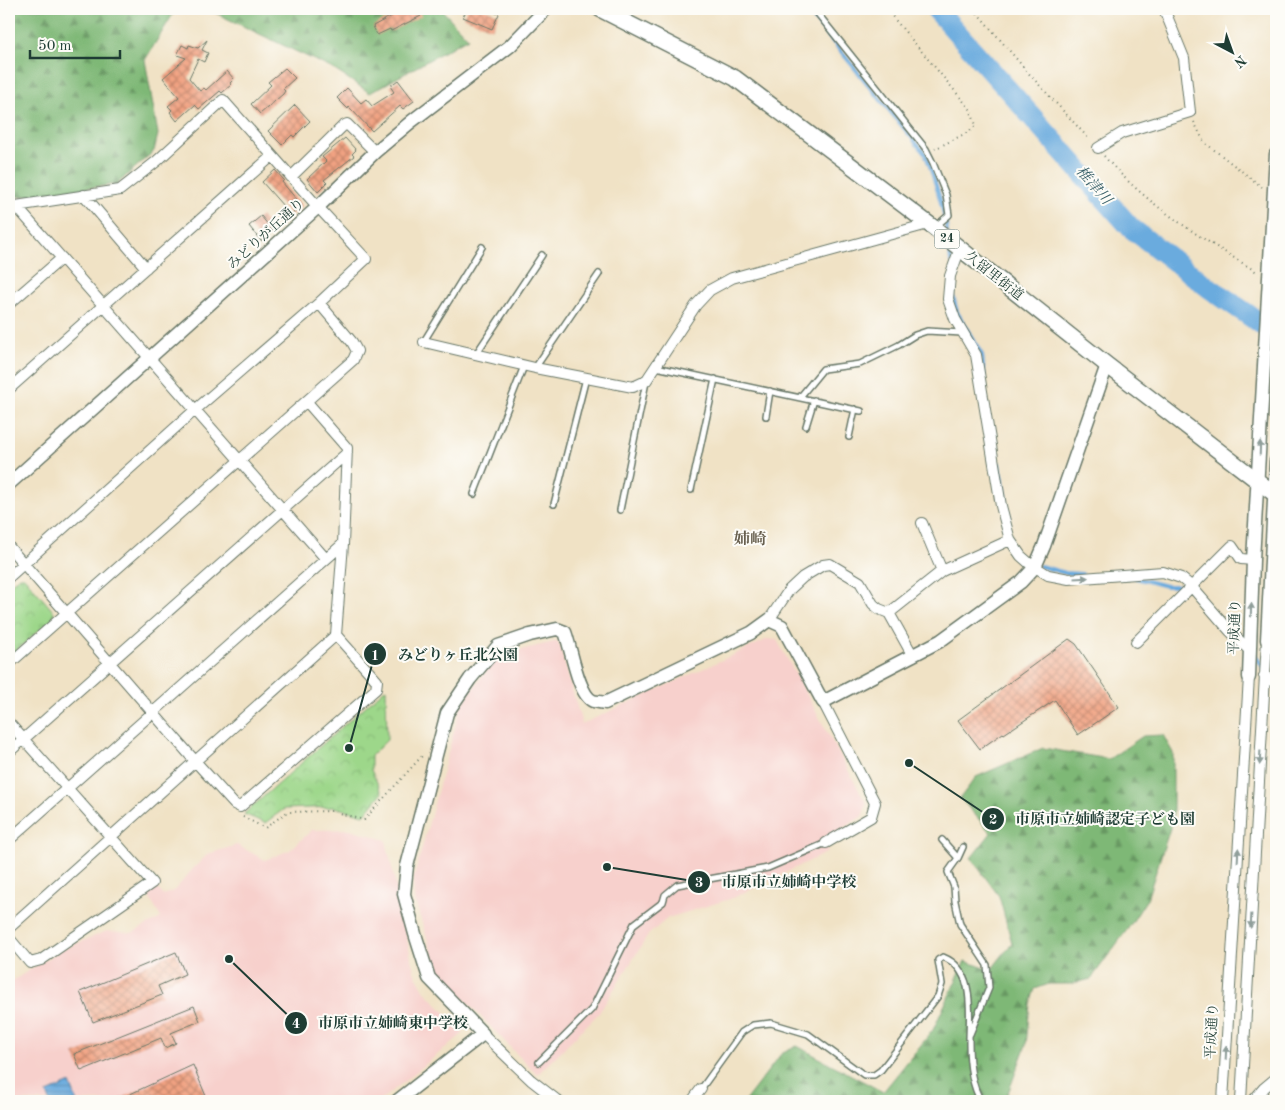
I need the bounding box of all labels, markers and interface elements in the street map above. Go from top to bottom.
scale bar [30,28,120,60]
north arrow [1208,28,1258,78]
text: 50 m [38,39,72,54]
text: N [1231,52,1249,70]
water label: 椎津川 [1073,163,1116,209]
street label: みどりが丘通り [224,195,307,272]
road number: 24 [934,230,960,248]
street label: 久留里街道 [962,248,1027,303]
one-way arrow [1257,440,1265,456]
district label: 姉崎 [734,530,767,548]
one-way arrow [1073,573,1089,581]
street label: 平成通り [1226,599,1243,655]
one-way arrow [1247,602,1255,618]
callout: みどりヶ丘北公園 [363,639,528,669]
text: みどりヶ丘北公園 [398,647,518,664]
text: 1 [371,649,379,664]
one-way arrow [1255,751,1263,767]
callout: 市原市立姉崎認定子ども園 [980,804,1205,834]
text: 市原市立姉崎認定子ども園 [1015,810,1195,828]
text: 2 [989,813,997,828]
one-way arrow [1234,847,1242,863]
callout: 市原市立姉崎中学校 [687,867,867,897]
text: 市原市立姉崎中学校 [721,873,857,891]
text: 3 [695,876,703,891]
one-way arrow [1247,913,1255,929]
street label: 平成通り [1203,1003,1220,1059]
callout: 市原市立姉崎東中学校 [283,1008,478,1038]
text: 市原市立姉崎東中学校 [318,1014,468,1032]
text: 4 [292,1017,300,1032]
one-way arrow [1223,1044,1231,1060]

